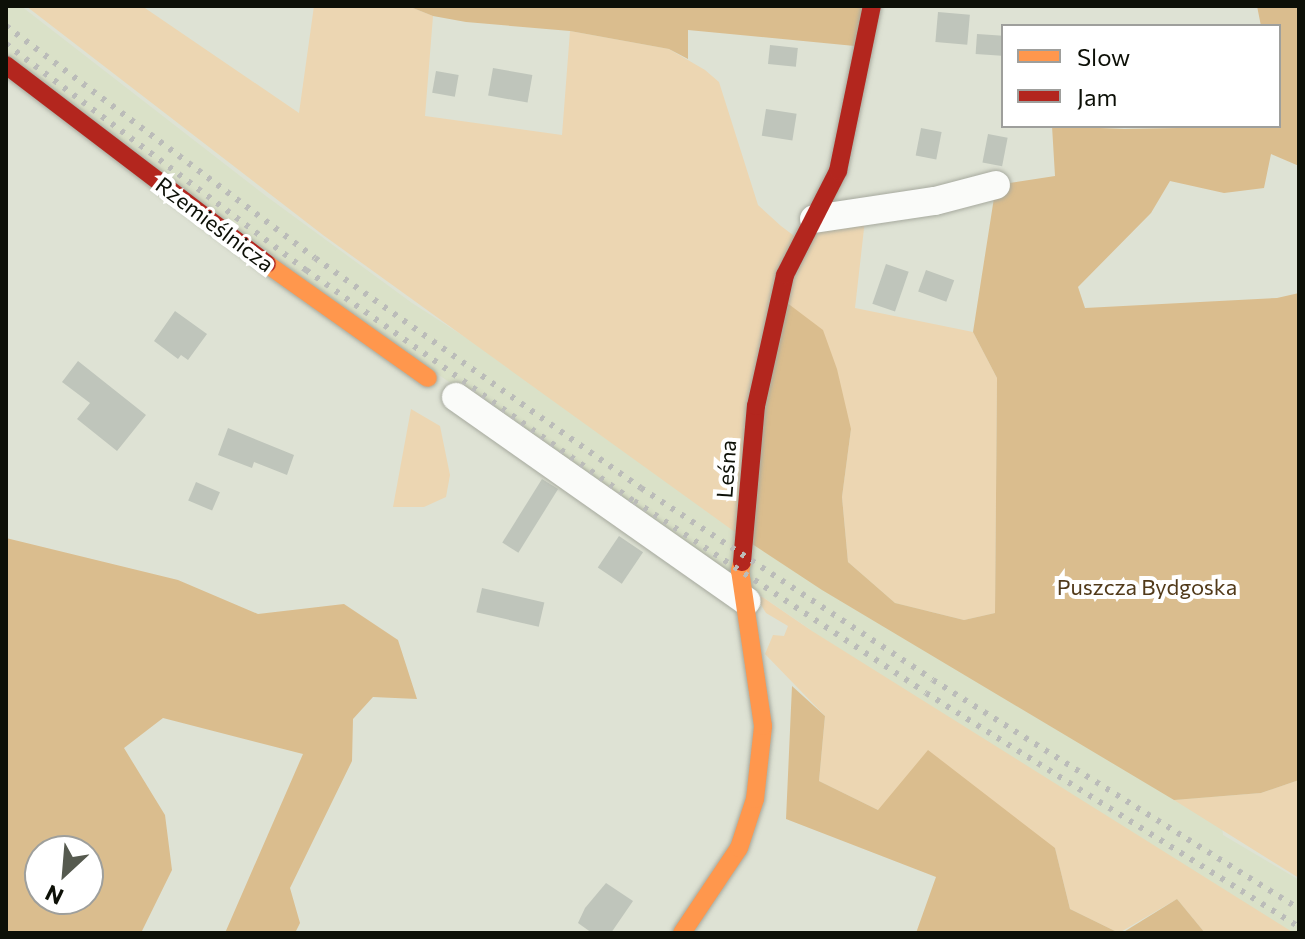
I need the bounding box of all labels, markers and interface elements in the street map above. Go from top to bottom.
legend [1001,24,1281,128]
text: Slow [1077,42,1130,71]
text: Jam [1077,82,1117,111]
street label: Rzemieślnicza [151,171,279,277]
street label: Leśna [711,439,741,499]
park label: Puszcza Bydgoska [1057,574,1237,600]
north arrow [24,835,104,915]
text: N [41,879,67,911]

